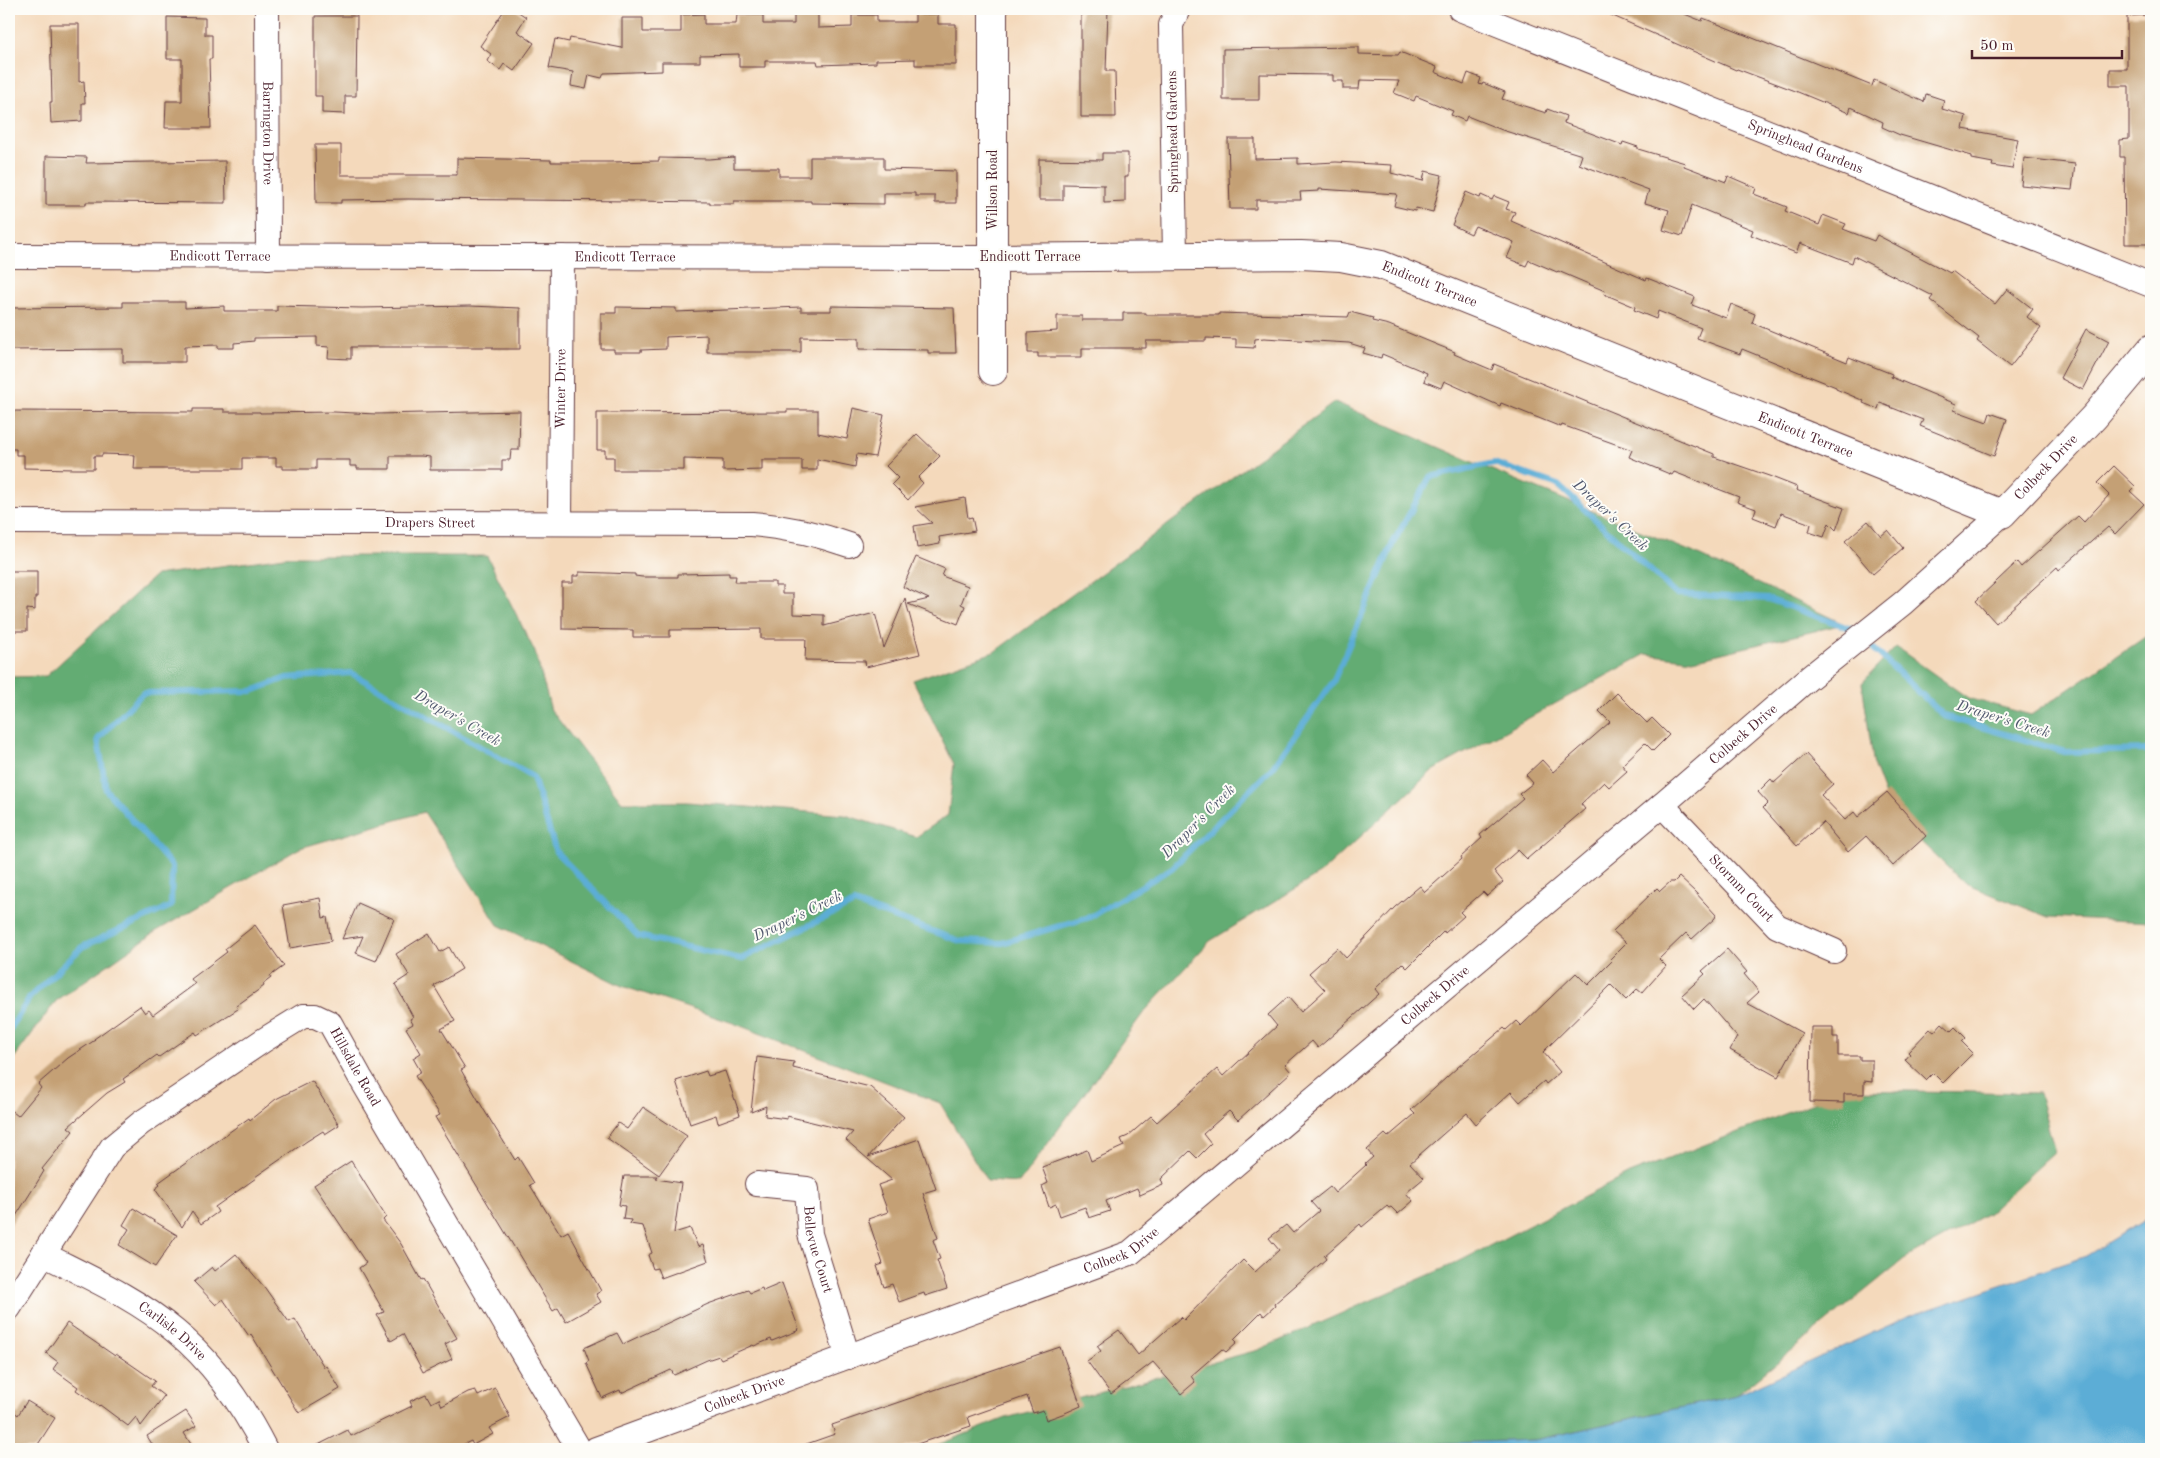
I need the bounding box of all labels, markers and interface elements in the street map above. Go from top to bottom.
scale bar [1972,28,2122,60]
text: 50 m [1980,39,2014,54]
street label: Springhead Gardens [1165,70,1181,194]
street label: Barrington Drive [260,81,275,185]
street label: Springhead Gardens [1746,118,1865,176]
street label: Willson Road [986,149,1000,231]
street label: Endicott Terrace [169,249,271,264]
street label: Endicott Terrace [574,250,676,264]
street label: Endicott Terrace [979,250,1081,264]
street label: Endicott Terrace [1380,259,1479,310]
street label: Winter Drive [554,349,568,429]
street label: Endicott Terrace [1756,410,1855,461]
street label: Colbeck Drive [2012,432,2080,503]
water label: Draper's Creek [1569,477,1650,554]
street label: Drapers Street [385,516,475,530]
water label: Draper's Creek [411,688,503,750]
water label: Draper's Creek [1954,698,2051,741]
street label: Colbeck Drive [1707,702,1780,768]
water label: Draper's Creek [1159,783,1238,862]
street label: Stormm Court [1706,852,1776,925]
water label: Draper's Creek [750,889,845,945]
street label: Colbeck Drive [1398,963,1472,1029]
street label: Hillsdale Road [327,1025,383,1109]
street label: Bellevue Court [801,1205,835,1295]
street label: Colbeck Drive [1081,1225,1162,1277]
street label: Carlisle Drive [136,1299,209,1363]
street label: Colbeck Drive [702,1373,787,1416]

